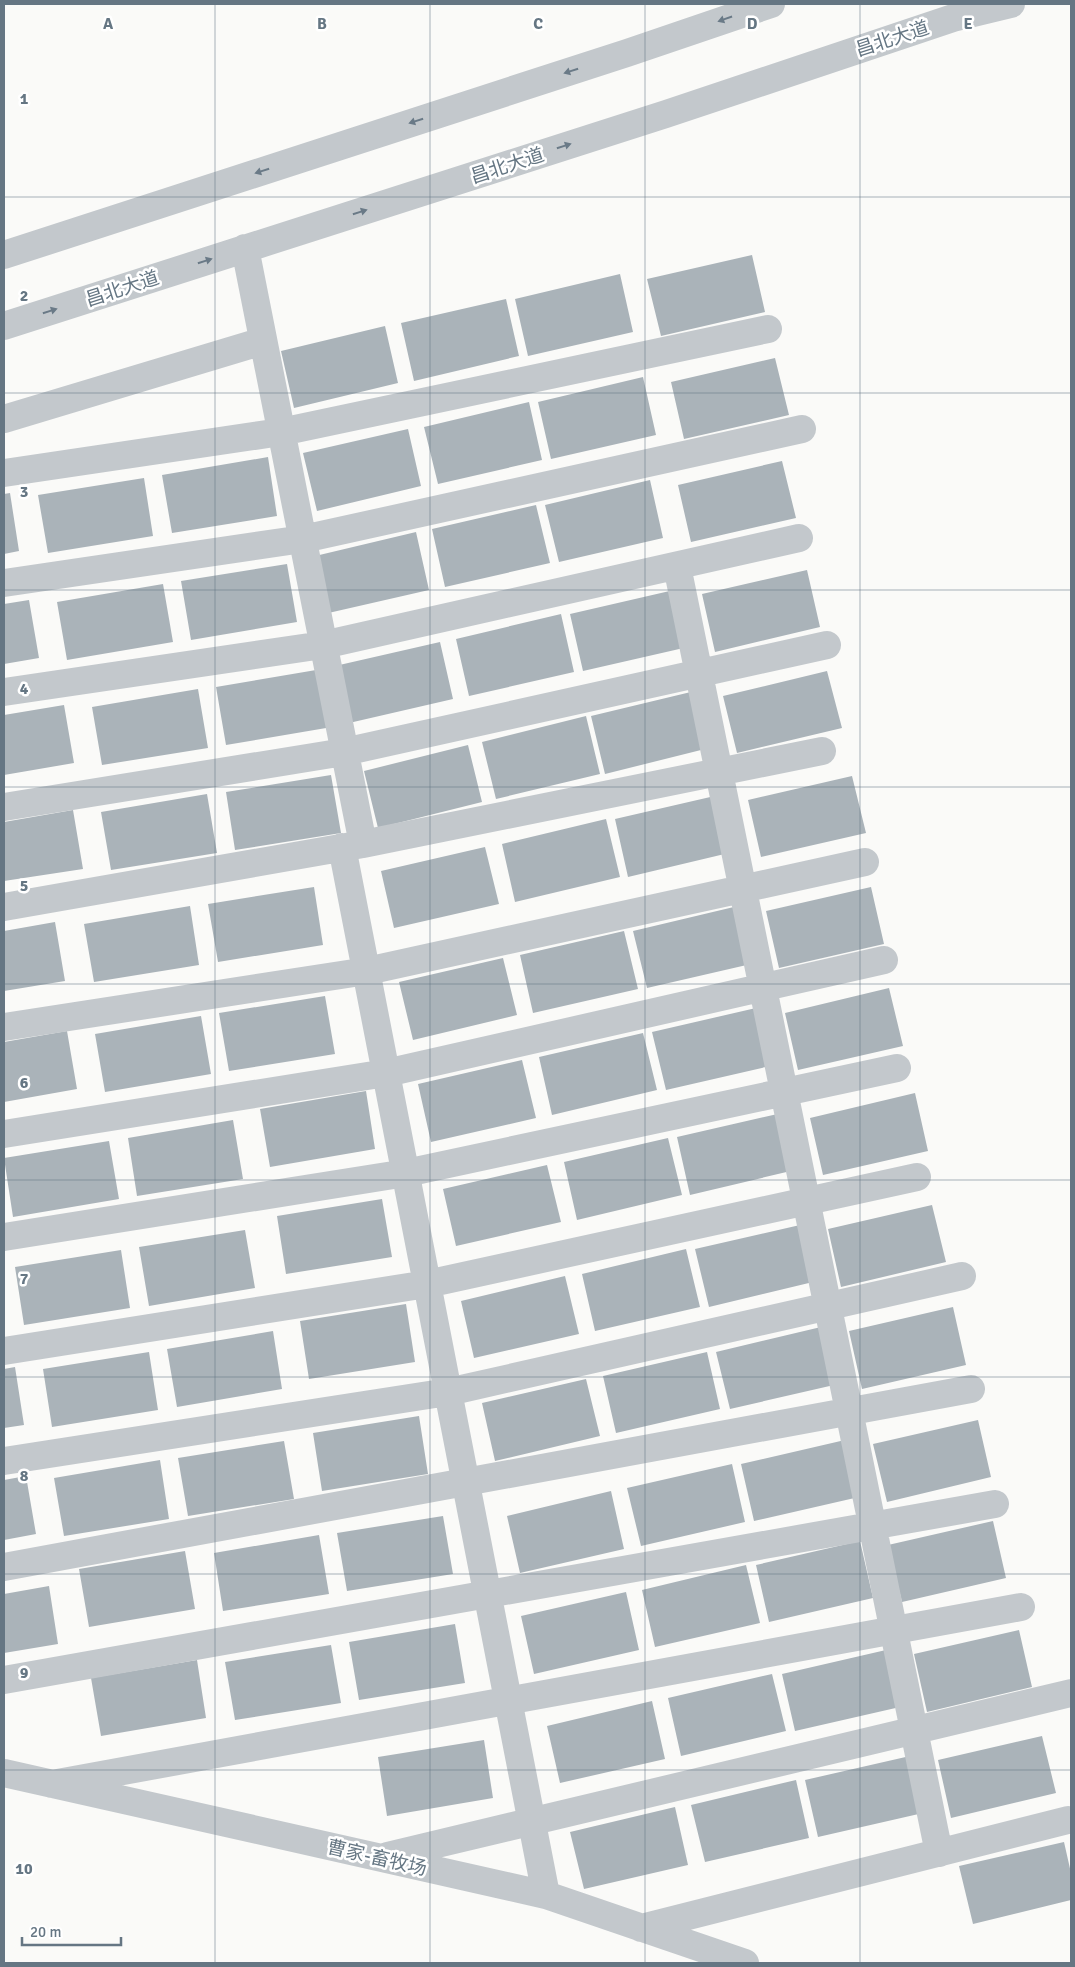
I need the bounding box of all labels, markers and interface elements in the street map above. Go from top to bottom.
text: A [103,14,114,34]
text: B [317,14,327,34]
text: C [533,14,543,34]
text: D [747,14,758,34]
text: E [963,14,973,34]
one-way arrow [717,16,732,24]
street label: 昌北大道 [852,16,932,62]
one-way arrow [563,68,578,75]
text: 1 [20,89,29,109]
one-way arrow [409,118,424,125]
one-way arrow [557,142,572,150]
street label: 昌北大道 [467,143,547,189]
one-way arrow [254,168,269,175]
one-way arrow [352,207,367,215]
one-way arrow [198,257,213,265]
street label: 昌北大道 [82,266,162,312]
text: 2 [20,286,28,306]
one-way arrow [43,307,58,315]
text: 3 [20,482,28,502]
text: 4 [20,679,29,699]
text: 5 [20,876,28,896]
text: 6 [20,1073,29,1093]
text: 7 [20,1269,29,1289]
text: 8 [20,1466,29,1486]
text: 9 [20,1663,29,1683]
street label: 曹家-畜牧场 [325,1835,429,1881]
text: 10 [15,1859,33,1879]
scale bar [22,1914,121,1946]
text: 20 m [30,1923,61,1941]

